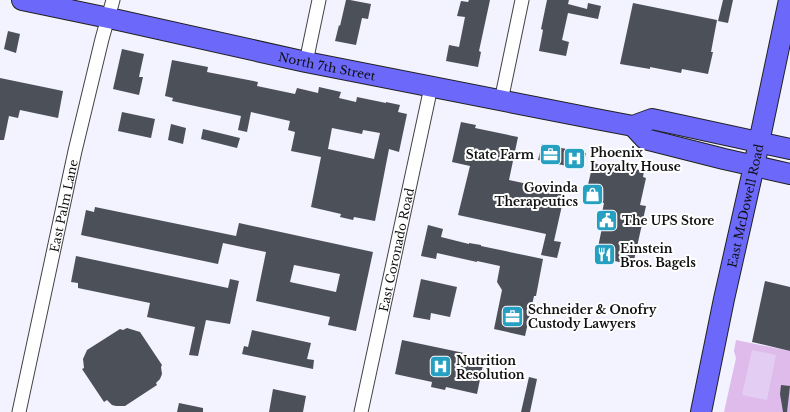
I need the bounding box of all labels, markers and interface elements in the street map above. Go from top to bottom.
street label: North 7th Street [277,49,377,83]
office icon: State Farm [537,141,563,167]
street label: East McDowell Road [724,142,766,269]
place label: Phoenix Loyalty House [590,145,681,174]
hospital icon: Phoenix Loyalty House [561,146,587,172]
place label: State Farm [466,147,535,162]
street label: East Palm Lane [46,158,81,253]
place label: Govinda Therapeutics [494,180,578,209]
shop icon: Govinda Therapeutics [580,181,606,207]
street label: East Coronado Road [375,187,417,313]
public building icon: The UPS Store [594,207,620,233]
place label: The UPS Store [622,213,714,228]
place label: Einstein Bros. Bagels [620,241,696,270]
restaurant icon: Einstein Bros. Bagels [591,242,617,268]
place label: Schneider & Onofry Custody Lawyers [528,302,657,331]
office icon: Schneider & Onofry Custody Lawyers [500,303,526,329]
place label: Nutrition Resolution [456,353,525,382]
hospital icon: Nutrition Resolution [427,354,453,380]

